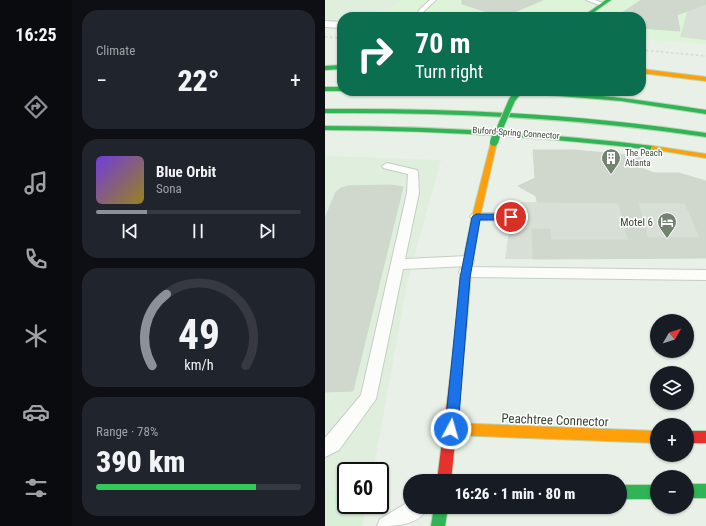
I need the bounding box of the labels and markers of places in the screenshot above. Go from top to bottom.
building icon: The Peach Atlanta [600,147,622,175]
place label: The Peach Atlanta [625,148,662,168]
pin [494,200,528,234]
hotel icon: Motel 6 [656,211,678,239]
place label: Motel 6 [620,216,653,229]

